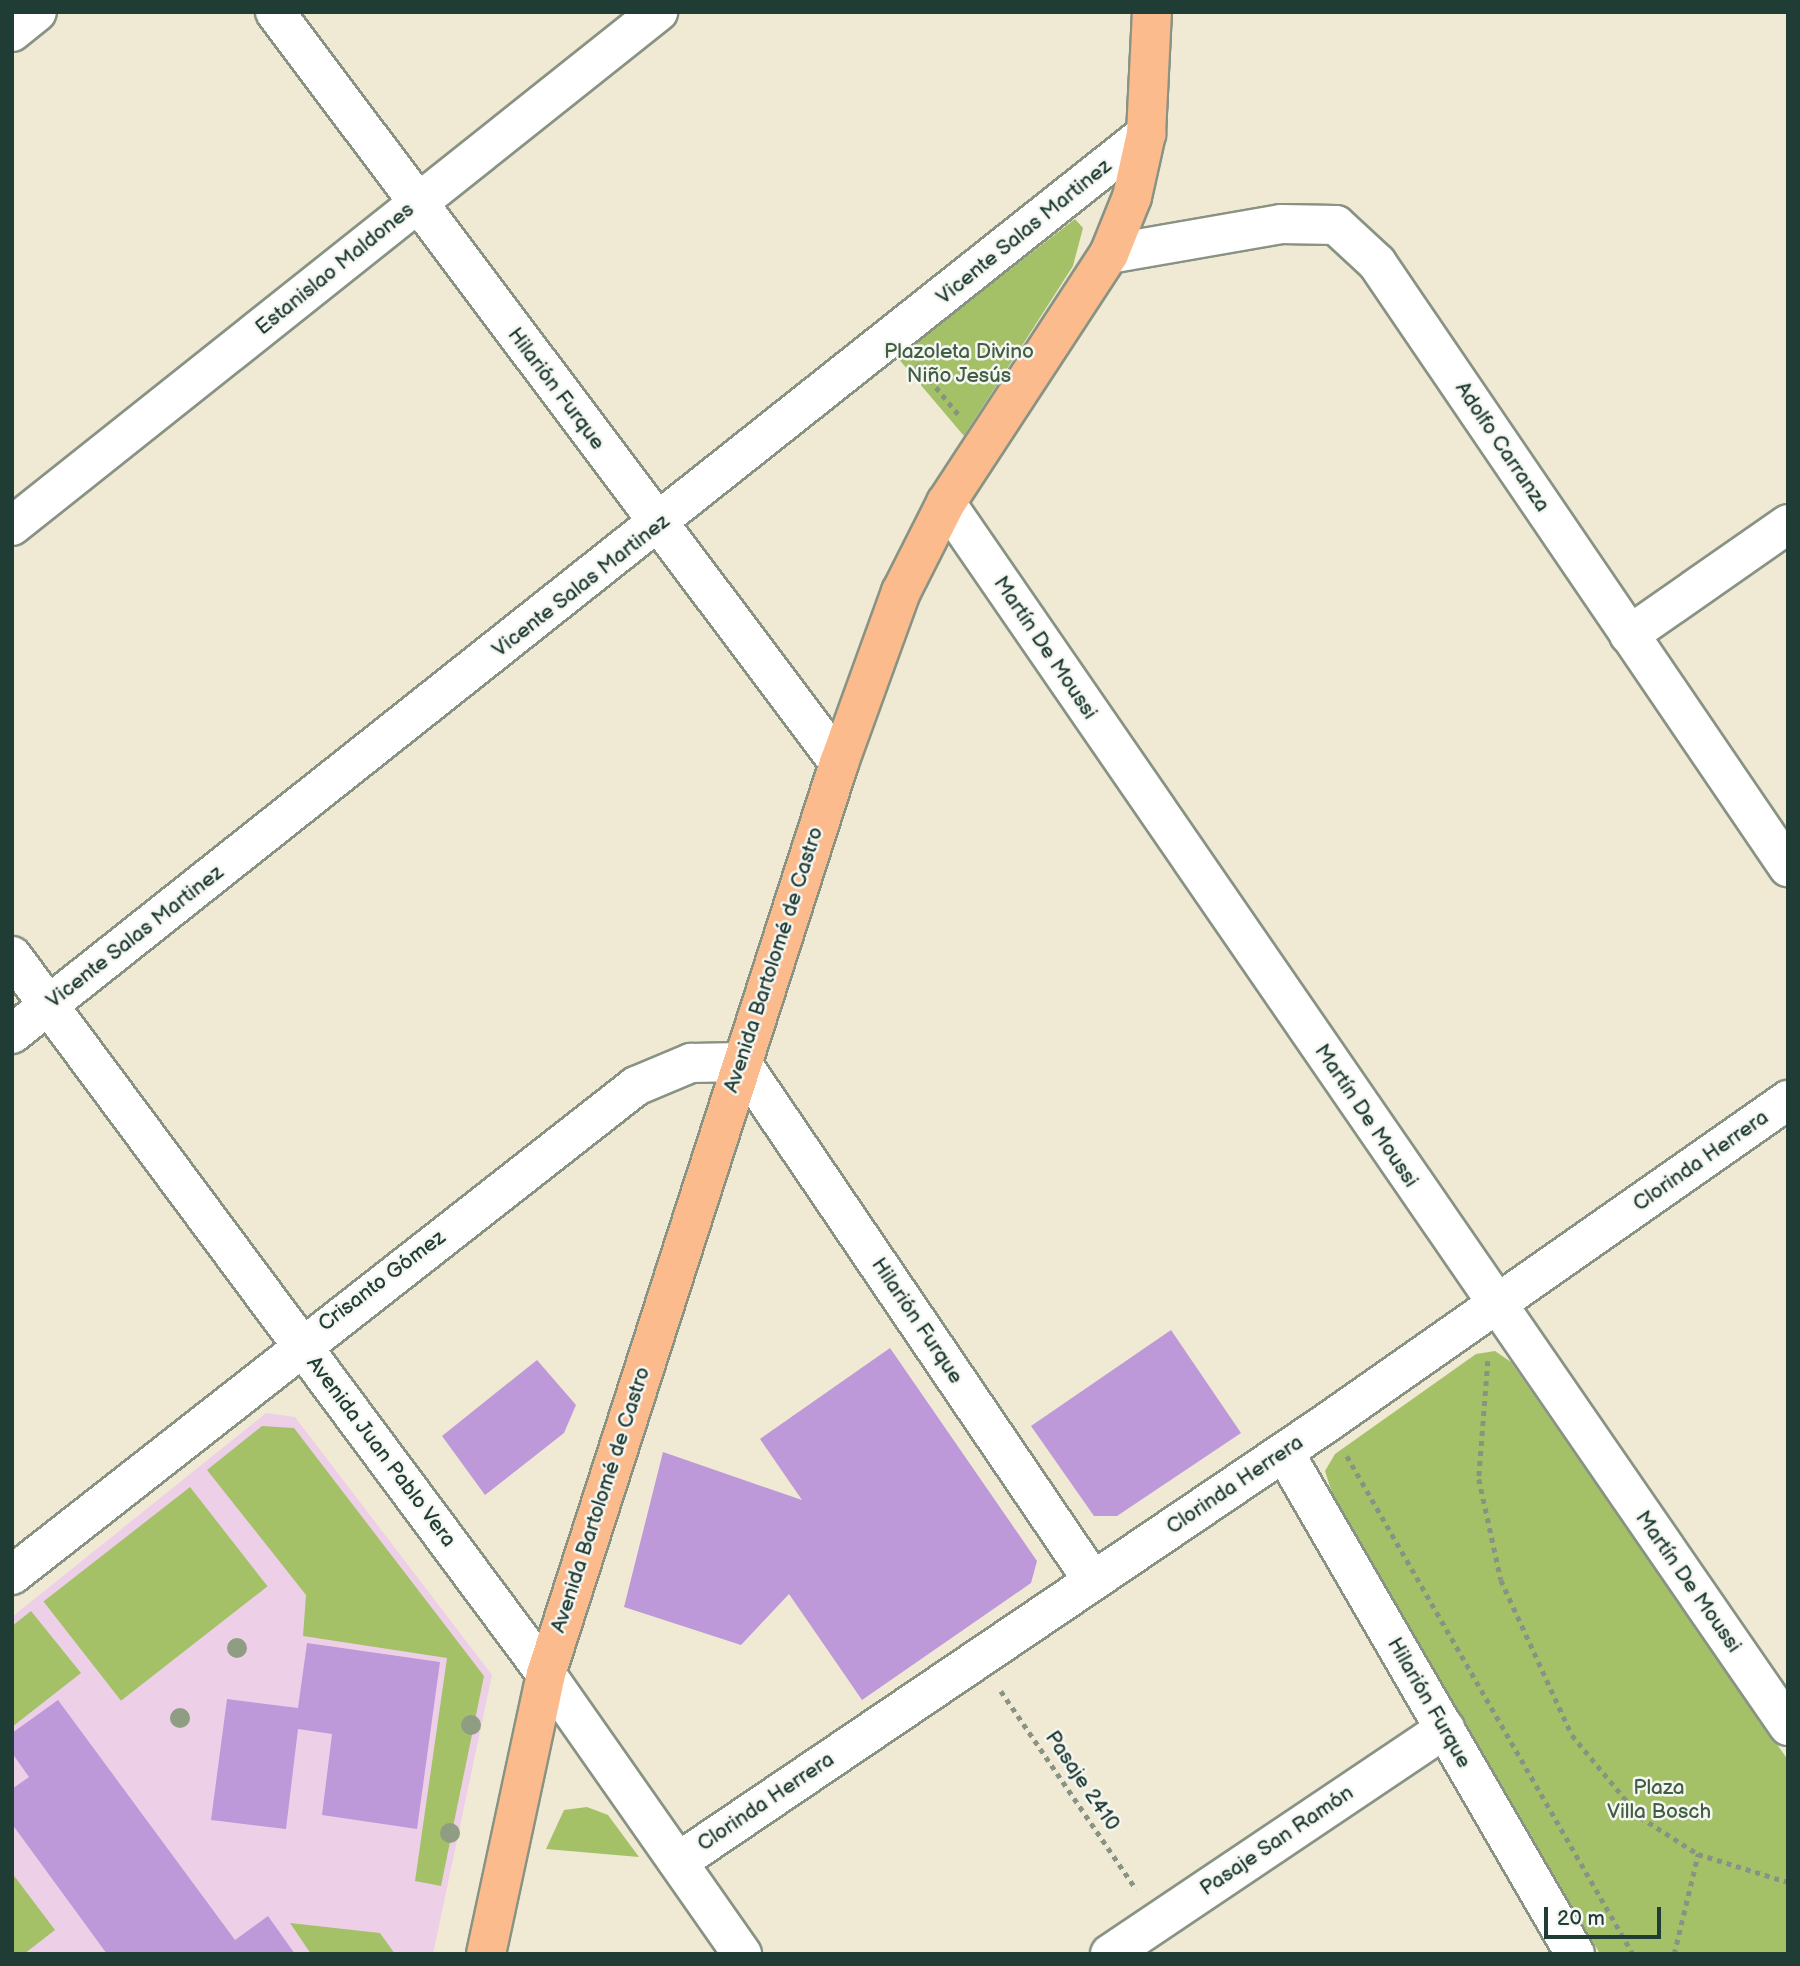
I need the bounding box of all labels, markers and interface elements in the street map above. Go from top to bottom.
street label: Vicente Salas Martinez [931,154,1117,310]
street label: Estanislao Maldones [251,197,419,341]
street label: Hilarión Furque [502,323,610,455]
park label: Plazoleta Divino Niño Jesús [884,339,1034,389]
street label: Adolfo Carranza [1449,377,1555,517]
street label: Vicente Salas Martinez [487,509,675,663]
street label: Martín De Moussi [988,572,1102,724]
street label: Avenida Bartolomé de Castro [719,824,829,1096]
street label: Vicente Salas Martinez [41,860,229,1014]
street label: Martín De Moussi [1309,1040,1423,1192]
street label: Clorinda Herrera [1628,1105,1774,1217]
street label: Crisanto Gómez [314,1225,450,1337]
street label: Hilarión Furque [866,1253,968,1389]
street label: Avenida Juan Pablo Vera [301,1351,461,1553]
street label: Avenida Bartolomé de Castro [546,1364,656,1636]
street label: Clorinda Herrera [1162,1430,1308,1540]
street label: Martín De Moussi [1630,1506,1746,1658]
street label: Hilarión Furque [1382,1633,1476,1773]
street label: Pasaje 2410 [1039,1726,1125,1836]
street label: Clorinda Herrera [693,1747,839,1857]
park label: Plaza Villa Bosch [1607,1775,1711,1825]
street label: Pasaje San Ramón [1195,1780,1359,1902]
scale bar [1548,1892,1665,1936]
text: 20 m [1557,1906,1605,1931]

